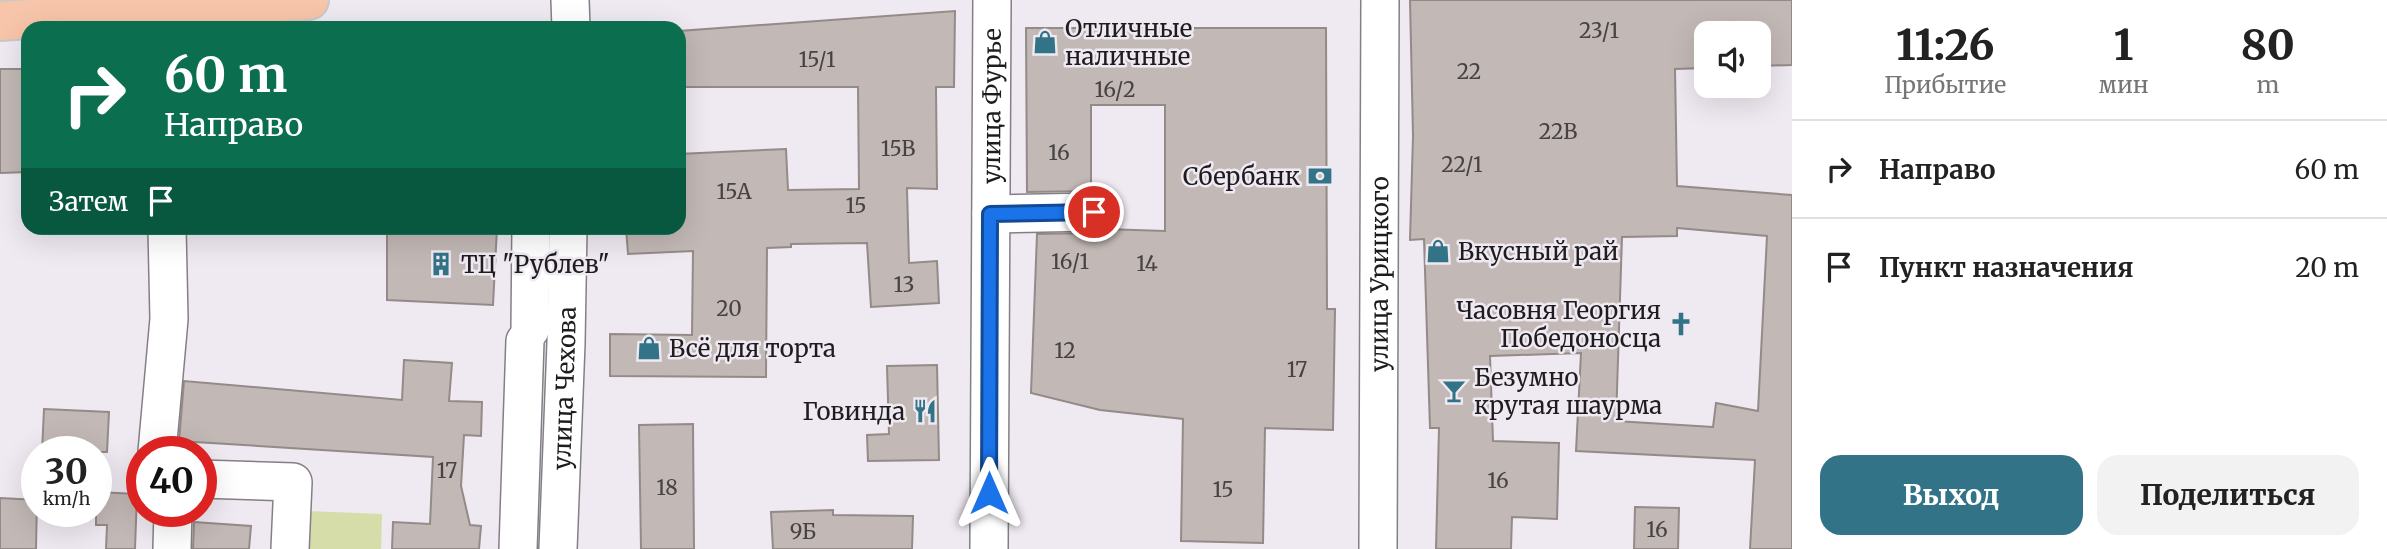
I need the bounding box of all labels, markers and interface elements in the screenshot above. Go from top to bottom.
place label: Отличные наличные [1065,13,1192,72]
house number: 23/1 [1579,17,1619,44]
text: 11:26 [1896,19,1994,71]
text: 1 [2114,19,2133,71]
text: 80 [2241,19,2295,71]
map controls [1694,21,1771,98]
button: sound [1694,21,1771,98]
street label: улица Фурье [975,28,1007,184]
shop icon: Отличные наличные [1031,28,1059,56]
text: 60 m [164,44,287,105]
house number: 15/1 [798,46,836,73]
icon: right [49,49,140,140]
house number: 22 [1457,58,1481,85]
text: Прибытие [1884,70,2006,99]
text: мин [2098,70,2149,99]
text: m [2256,70,2279,99]
house number: 16/2 [1095,76,1136,103]
text: Направо [164,105,303,145]
house number: 22В [1539,118,1577,145]
house number: 15В [881,135,915,162]
house number: 16 [1048,139,1070,166]
icon: right [1820,150,1858,188]
house number: 22/1 [1441,151,1483,178]
text: Направо [1879,153,1996,186]
text: 60 m [2295,153,2359,186]
place label: Сбербанк [1183,161,1300,192]
bank icon: Сбербанк [1306,162,1334,190]
street label: улица Урицкого [1363,176,1395,372]
house number: 15А [716,178,752,205]
icon: arrive [142,182,180,220]
pin [1064,182,1124,242]
text: Затем [49,185,128,218]
house number: 15 [845,192,867,219]
icon: arrive [1075,193,1113,231]
place label: Вкусный рай [1458,236,1619,267]
shop icon: Вкусный рай [1424,237,1452,265]
house number: 16/1 [1051,248,1089,275]
icon: arrive [1820,248,1858,286]
place label: ТЦ "Рублев" [461,249,610,280]
building icon: ТЦ "Рублев" [427,250,455,278]
house number: 14 [1136,250,1158,277]
text: Пункт назначения [1879,251,2133,284]
text: 20 m [2295,251,2359,284]
house number: 13 [894,271,914,298]
house number: 20 [716,295,742,322]
place label: Часовня Георгия Победоносца [1457,295,1661,354]
street label: улица Чехова [546,306,582,470]
church icon: Часовня Георгия Победоносца [1667,310,1695,338]
place label: Всё для торта [669,333,836,364]
shop icon: Всё для торта [635,334,663,362]
house number: 12 [1054,337,1076,364]
house number: 17 [1287,356,1307,383]
place label: Безумно крутая шаурма [1474,362,1662,421]
bar icon: Безумно крутая шаурма [1440,377,1468,405]
place label: Говинда [802,396,905,427]
restaurant icon: Говинда [911,397,939,425]
speed limit sign: 40 [126,436,217,527]
text: 30 [45,450,88,494]
button: Выход [1820,455,2083,535]
button: Поделиться [2097,455,2359,535]
position arrow [952,456,1026,530]
house number: 17 [437,457,457,484]
house number: 16 [1487,467,1509,494]
house number: 18 [656,474,678,501]
house number: 15 [1212,476,1234,503]
text: km/h [43,487,90,510]
house number: 16 [1646,516,1668,543]
house number: 9Б [790,518,816,545]

